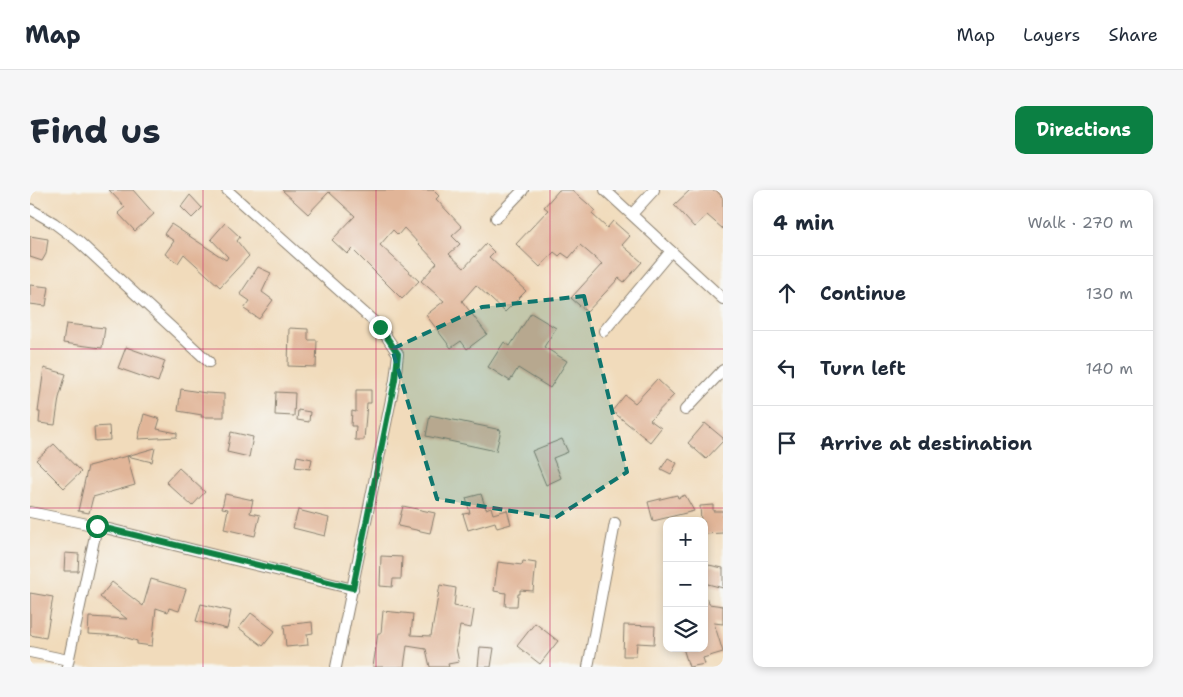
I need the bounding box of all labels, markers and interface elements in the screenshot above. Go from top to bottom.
text: Map [25,19,81,51]
text: Map [957,23,995,47]
text: Layers [1023,23,1080,47]
text: Share [1108,23,1158,47]
button: Directions [1015,106,1153,154]
text: Find us [30,107,161,154]
text: 4 min [773,209,834,237]
text: Walk · 270 m [1028,212,1133,233]
icon: ahead [773,279,801,307]
text: Continue [820,281,906,306]
text: 130 m [1086,283,1133,304]
route end [369,316,392,339]
icon: left [773,354,801,382]
text: Turn left [820,356,906,381]
text: 140 m [1086,358,1133,379]
icon: arrive [773,429,801,457]
text: Arrive at destination [820,431,1032,456]
route start [86,515,109,538]
map controls [663,517,708,652]
button: + [663,517,708,562]
button: − [663,562,708,607]
button: layers [663,607,708,652]

